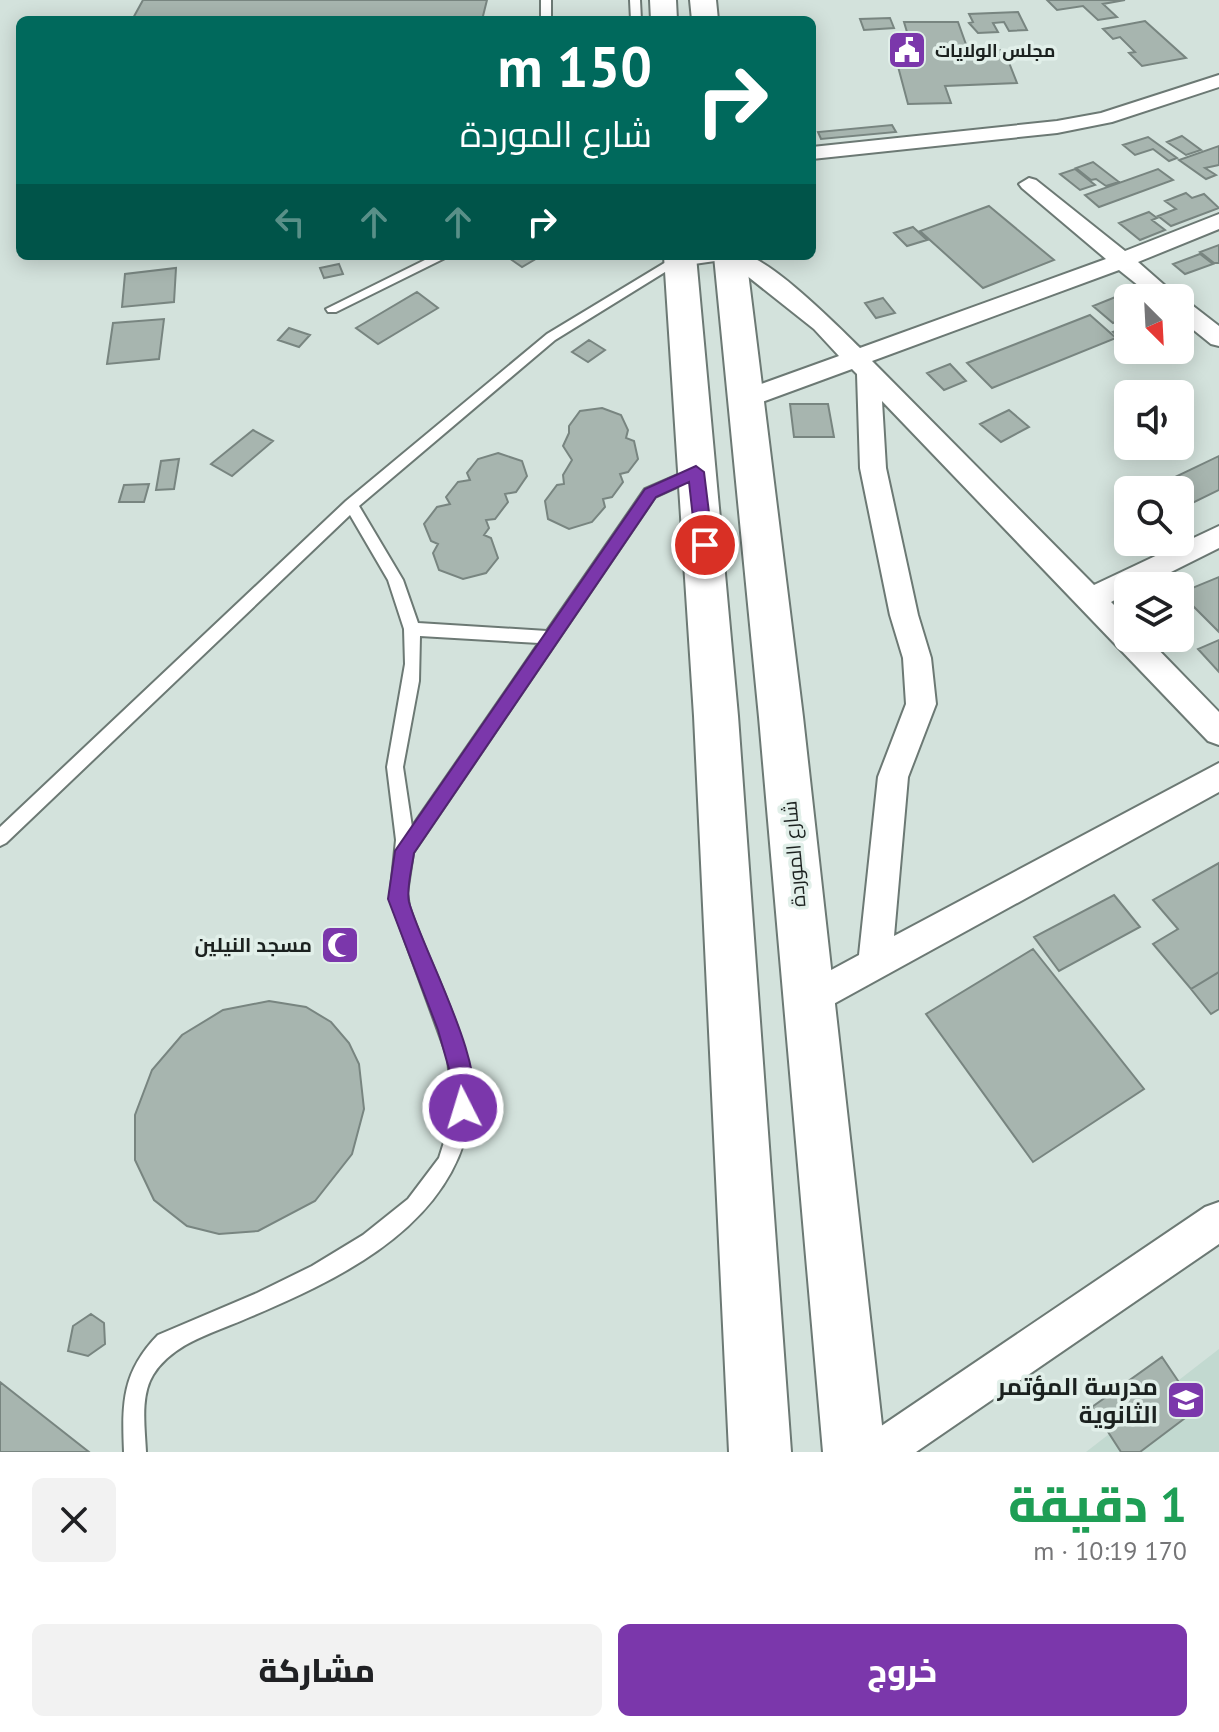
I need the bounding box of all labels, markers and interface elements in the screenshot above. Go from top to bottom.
public building icon: مجلس الولايات [886,29,928,71]
text: 150 m [497,30,652,102]
place label: مجلس الولايات [935,39,1056,62]
icon: right [680,48,784,152]
text: شارع الموردة [460,110,652,157]
icon: left [268,200,312,244]
icon: ahead [352,200,396,244]
icon: ahead [436,200,480,244]
icon: right [520,200,564,244]
north arrow [1114,284,1194,364]
map controls [1114,284,1194,652]
button: sound [1114,380,1194,460]
button: search [1114,476,1194,556]
pin [671,511,739,579]
icon: arrive [683,523,727,567]
button: layers [1114,572,1194,652]
street label: شارع الموردة [776,800,813,908]
mosque icon: مسجد النيلين [319,924,361,966]
place label: مسجد النيلين [194,932,312,958]
position arrow [421,1066,505,1150]
place label: مدرسة المؤتمر الثانوية [997,1371,1158,1430]
school or university icon: مدرسة المؤتمر الثانوية [1165,1379,1207,1421]
text: 1 دقيقة [1008,1473,1187,1535]
button: close [32,1478,116,1562]
text: 170 m · 10:19 [1033,1534,1187,1567]
button: مشاركة [32,1624,602,1716]
button: خروج [618,1624,1187,1716]

